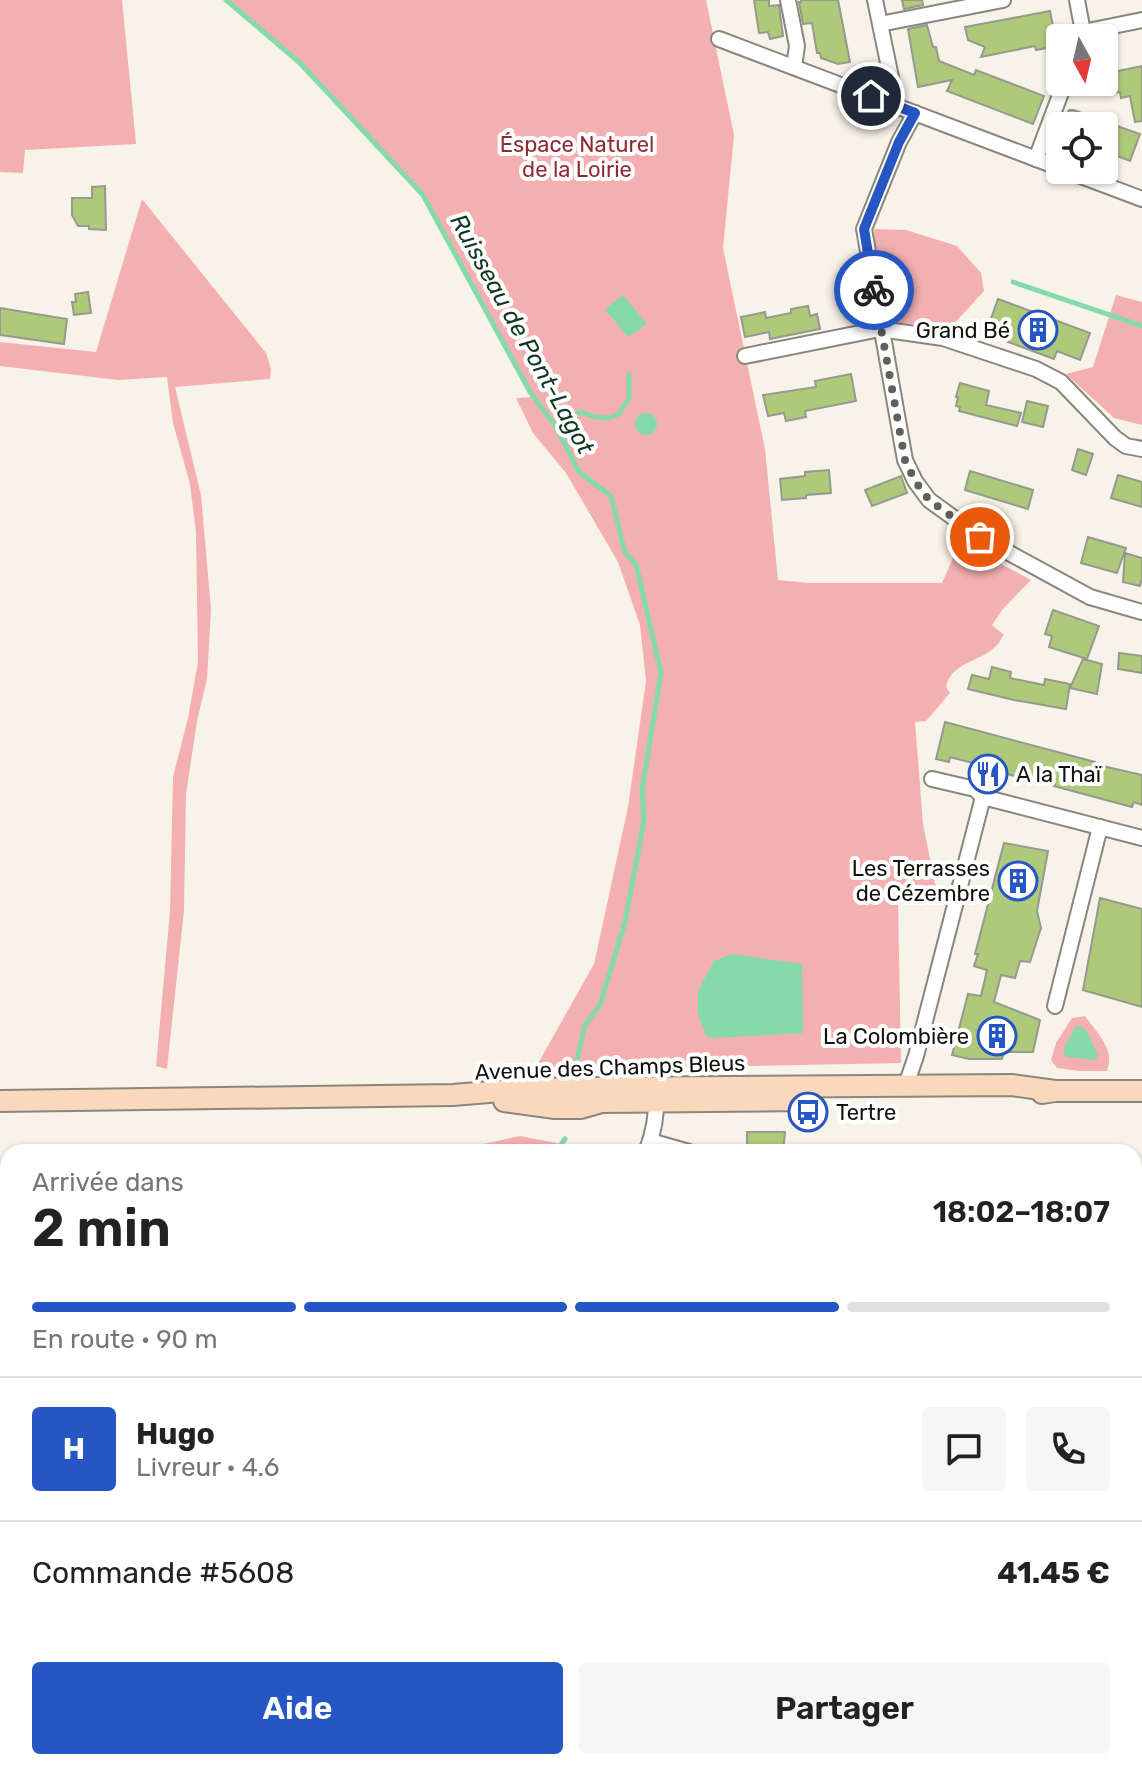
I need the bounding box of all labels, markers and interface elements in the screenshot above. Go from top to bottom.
north arrow [1046,24,1118,96]
map controls [1046,24,1118,184]
pin [837,62,905,130]
icon: home [849,74,893,118]
button: locate [1046,112,1118,184]
park label: Éspace Naturel de la Loirie [500,131,654,183]
water label: Ruisseau de Pont-Lagot [444,209,600,460]
courier [834,250,914,330]
icon: bike [852,268,896,312]
building icon: Grand Bé [1017,309,1059,351]
place label: Grand Bé [916,317,1010,344]
pin [946,503,1014,571]
icon: bag [958,515,1002,559]
restaurant icon: A la Thaï [967,753,1009,795]
place label: A la Thaï [1016,761,1102,788]
place label: Les Terrasses de Cézembre [852,855,990,907]
building icon: Les Terrasses de Cézembre [997,860,1039,902]
building icon: La Colombière [976,1015,1018,1057]
place label: La Colombière [823,1023,969,1050]
street label: Avenue des Champs Bleus [474,1049,746,1086]
bus stop icon: Tertre [787,1091,829,1133]
place label: Tertre [836,1099,896,1126]
text: Arrivée dans [32,1167,184,1198]
text: 18:02–18:07 [933,1194,1110,1230]
text: 2 min [32,1197,171,1259]
text: En route · 90 m [32,1324,218,1355]
button: chat [922,1407,1006,1491]
button: phone [1026,1407,1110,1491]
text: Hugo [136,1416,215,1452]
text: H [63,1431,85,1467]
text: Livreur · 4.6 [136,1452,279,1483]
text: Commande #5608 [32,1555,294,1591]
text: 41.45 € [997,1555,1110,1591]
button: Aide [32,1662,563,1754]
button: Partager [579,1662,1110,1754]

